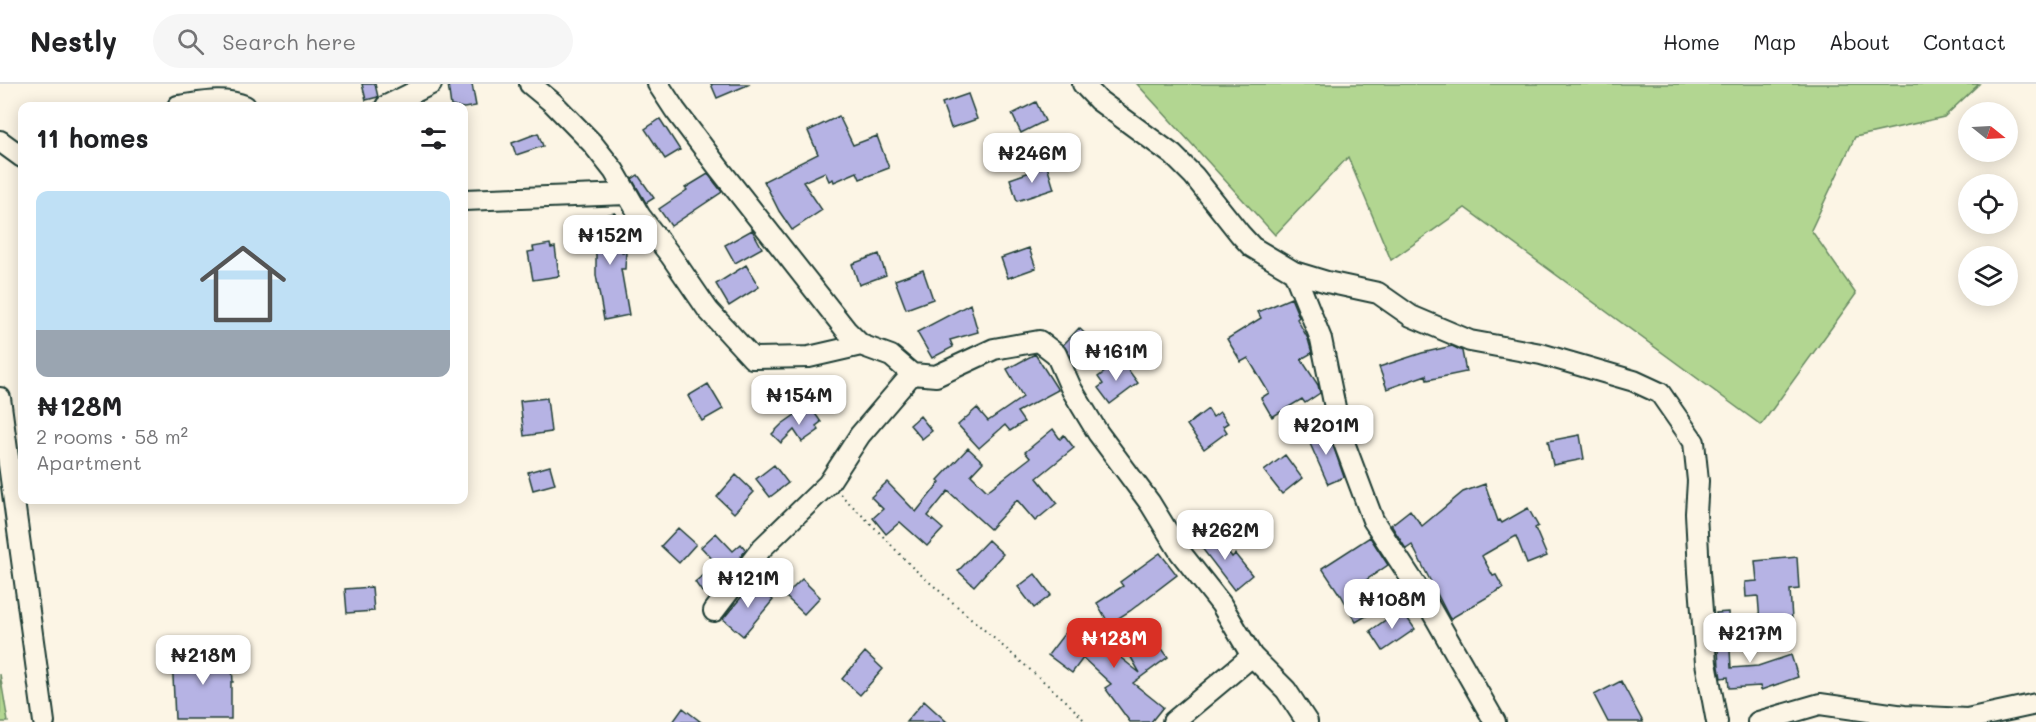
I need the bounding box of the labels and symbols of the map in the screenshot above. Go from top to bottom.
north arrow [1958,102,2018,162]
pin: ₦246M [990,133,1074,184]
pin: ₦152M [568,215,652,266]
pin: ₦161M [1074,331,1158,382]
pin: ₦154M [757,375,841,426]
pin: ₦201M [1284,405,1368,456]
pin: ₦262M [1183,510,1267,561]
pin: ₦121M [706,558,790,609]
pin: ₦108M [1350,579,1434,630]
pin: ₦217M [1708,613,1792,664]
pin: ₦128M [1072,618,1156,669]
pin: ₦218M [161,635,245,686]

